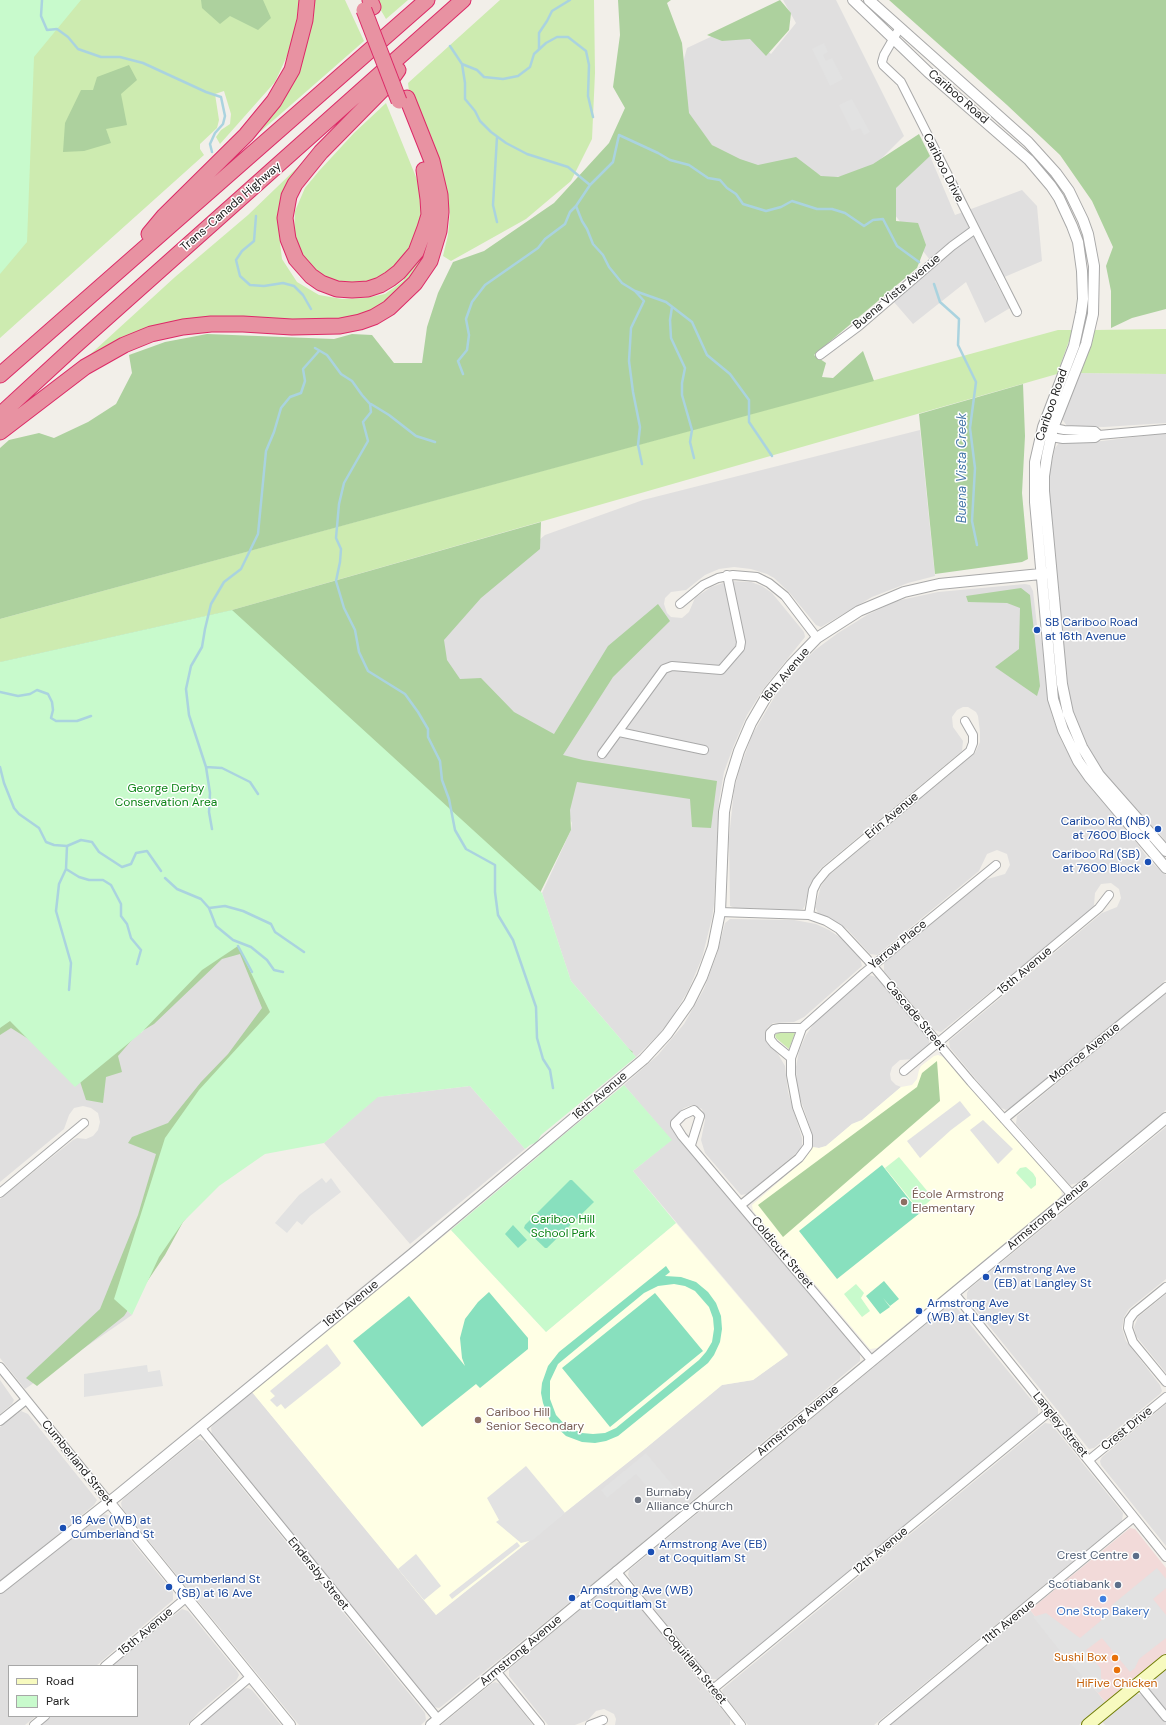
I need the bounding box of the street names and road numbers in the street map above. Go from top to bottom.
street label: Cariboo Road [925,67,991,127]
street label: Cariboo Drive [919,131,967,205]
street label: Trans-Canada Highway [178,159,284,255]
street label: Buena Vista Avenue [850,251,944,333]
street label: Cariboo Road [1033,367,1071,443]
street label: 16th Avenue [759,645,813,705]
street label: Erin Avenue [862,790,922,842]
street label: Yarrow Place [866,917,930,973]
street label: 15th Avenue [995,944,1055,998]
street label: Cascade Street [882,978,948,1054]
street label: Monroe Avenue [1047,1020,1123,1086]
street label: 16th Avenue [570,1069,630,1123]
street label: Armstrong Avenue [1004,1177,1092,1253]
street label: Coldicutt Street [748,1214,816,1292]
street label: 16th Avenue [320,1277,382,1331]
street label: Armstrong Avenue [754,1383,842,1459]
street label: Langley Street [1029,1390,1091,1460]
street label: Crest Drive [1098,1404,1156,1454]
street label: Cumberland Street [38,1417,116,1509]
street label: 12th Avenue [851,1524,911,1578]
street label: Endersby Street [284,1535,352,1613]
street label: 11th Avenue [980,1597,1038,1647]
street label: 15th Avenue [116,1605,176,1659]
street label: Armstrong Avenue [477,1613,565,1689]
street label: Coquitlam Street [659,1625,729,1707]

